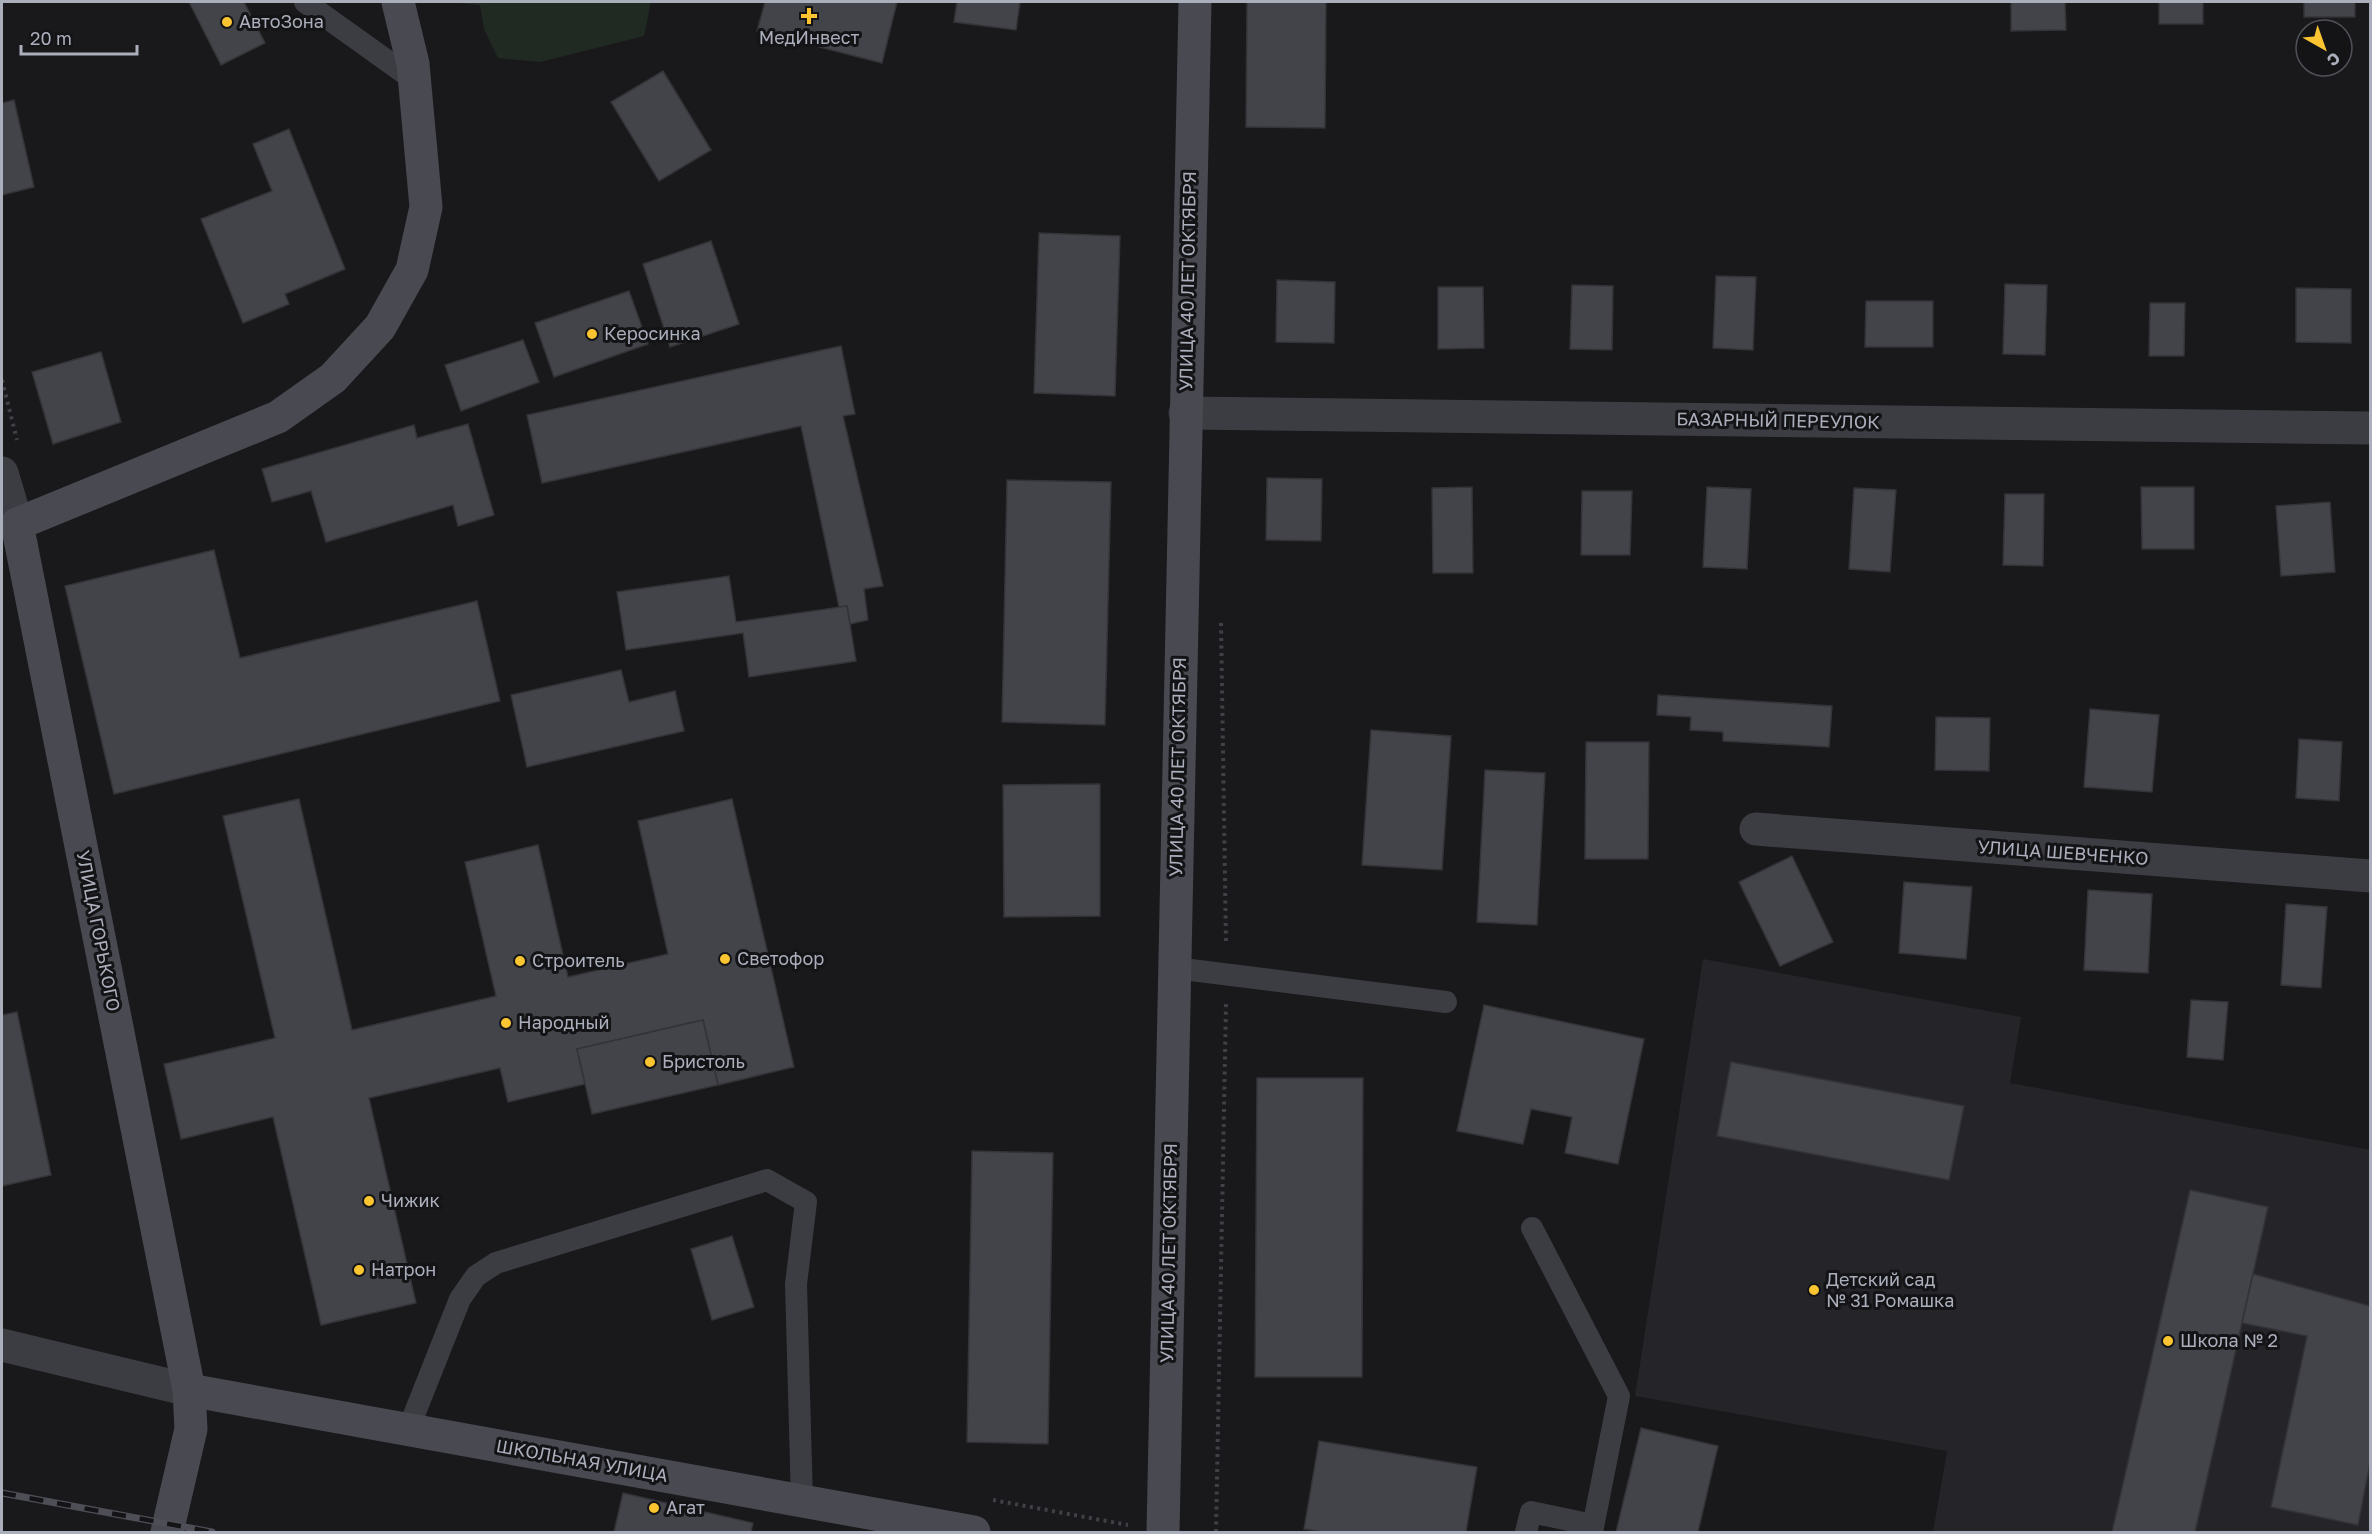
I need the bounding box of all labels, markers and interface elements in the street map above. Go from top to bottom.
marker: МедИнвест [800,7,818,25]
place label: АвтоЗона [239,10,324,32]
marker: АвтоЗона [220,15,234,29]
scale bar [21,18,136,56]
north arrow [2294,18,2354,78]
place label: МедИнвест [759,26,859,48]
text: 20 m [30,27,72,49]
text: С [2323,48,2344,71]
street label: УЛИЦА 40 ЛЕТ ОКТЯБРЯ [1174,171,1200,391]
place label: Керосинка [604,322,701,344]
marker: Керосинка [585,327,599,341]
street label: БАЗАРНЫЙ ПЕРЕУЛОК [1676,407,1880,433]
street label: УЛИЦА 40 ЛЕТ ОКТЯБРЯ [1164,657,1190,877]
street label: УЛИЦА ШЕВЧЕНКО [1977,835,2149,869]
street label: УЛИЦА ГОРЬКОГО [73,848,125,1013]
place label: Светофор [737,947,824,969]
place label: Строитель [532,949,625,971]
marker: Светофор [718,952,732,966]
marker: Строитель [513,954,527,968]
place label: Народный [518,1011,610,1033]
marker: Народный [499,1016,513,1030]
place label: Бристоль [662,1050,745,1072]
marker: Бристоль [643,1055,657,1069]
street label: УЛИЦА 40 ЛЕТ ОКТЯБРЯ [1155,1143,1181,1363]
place label: Чижик [381,1189,440,1211]
marker: Чижик [362,1194,376,1208]
place label: Натрон [371,1258,436,1280]
marker: Натрон [352,1263,366,1277]
place label: Детский сад № 31 Ромашка [1826,1268,1954,1311]
marker: Детский сад № 31 Ромашка [1807,1283,1821,1297]
place label: Школа № 2 [2180,1329,2278,1351]
marker: Школа № 2 [2161,1334,2175,1348]
street label: ШКОЛЬНАЯ УЛИЦА [495,1434,670,1486]
place label: Агат [666,1496,705,1518]
marker: Агат [647,1501,661,1515]

